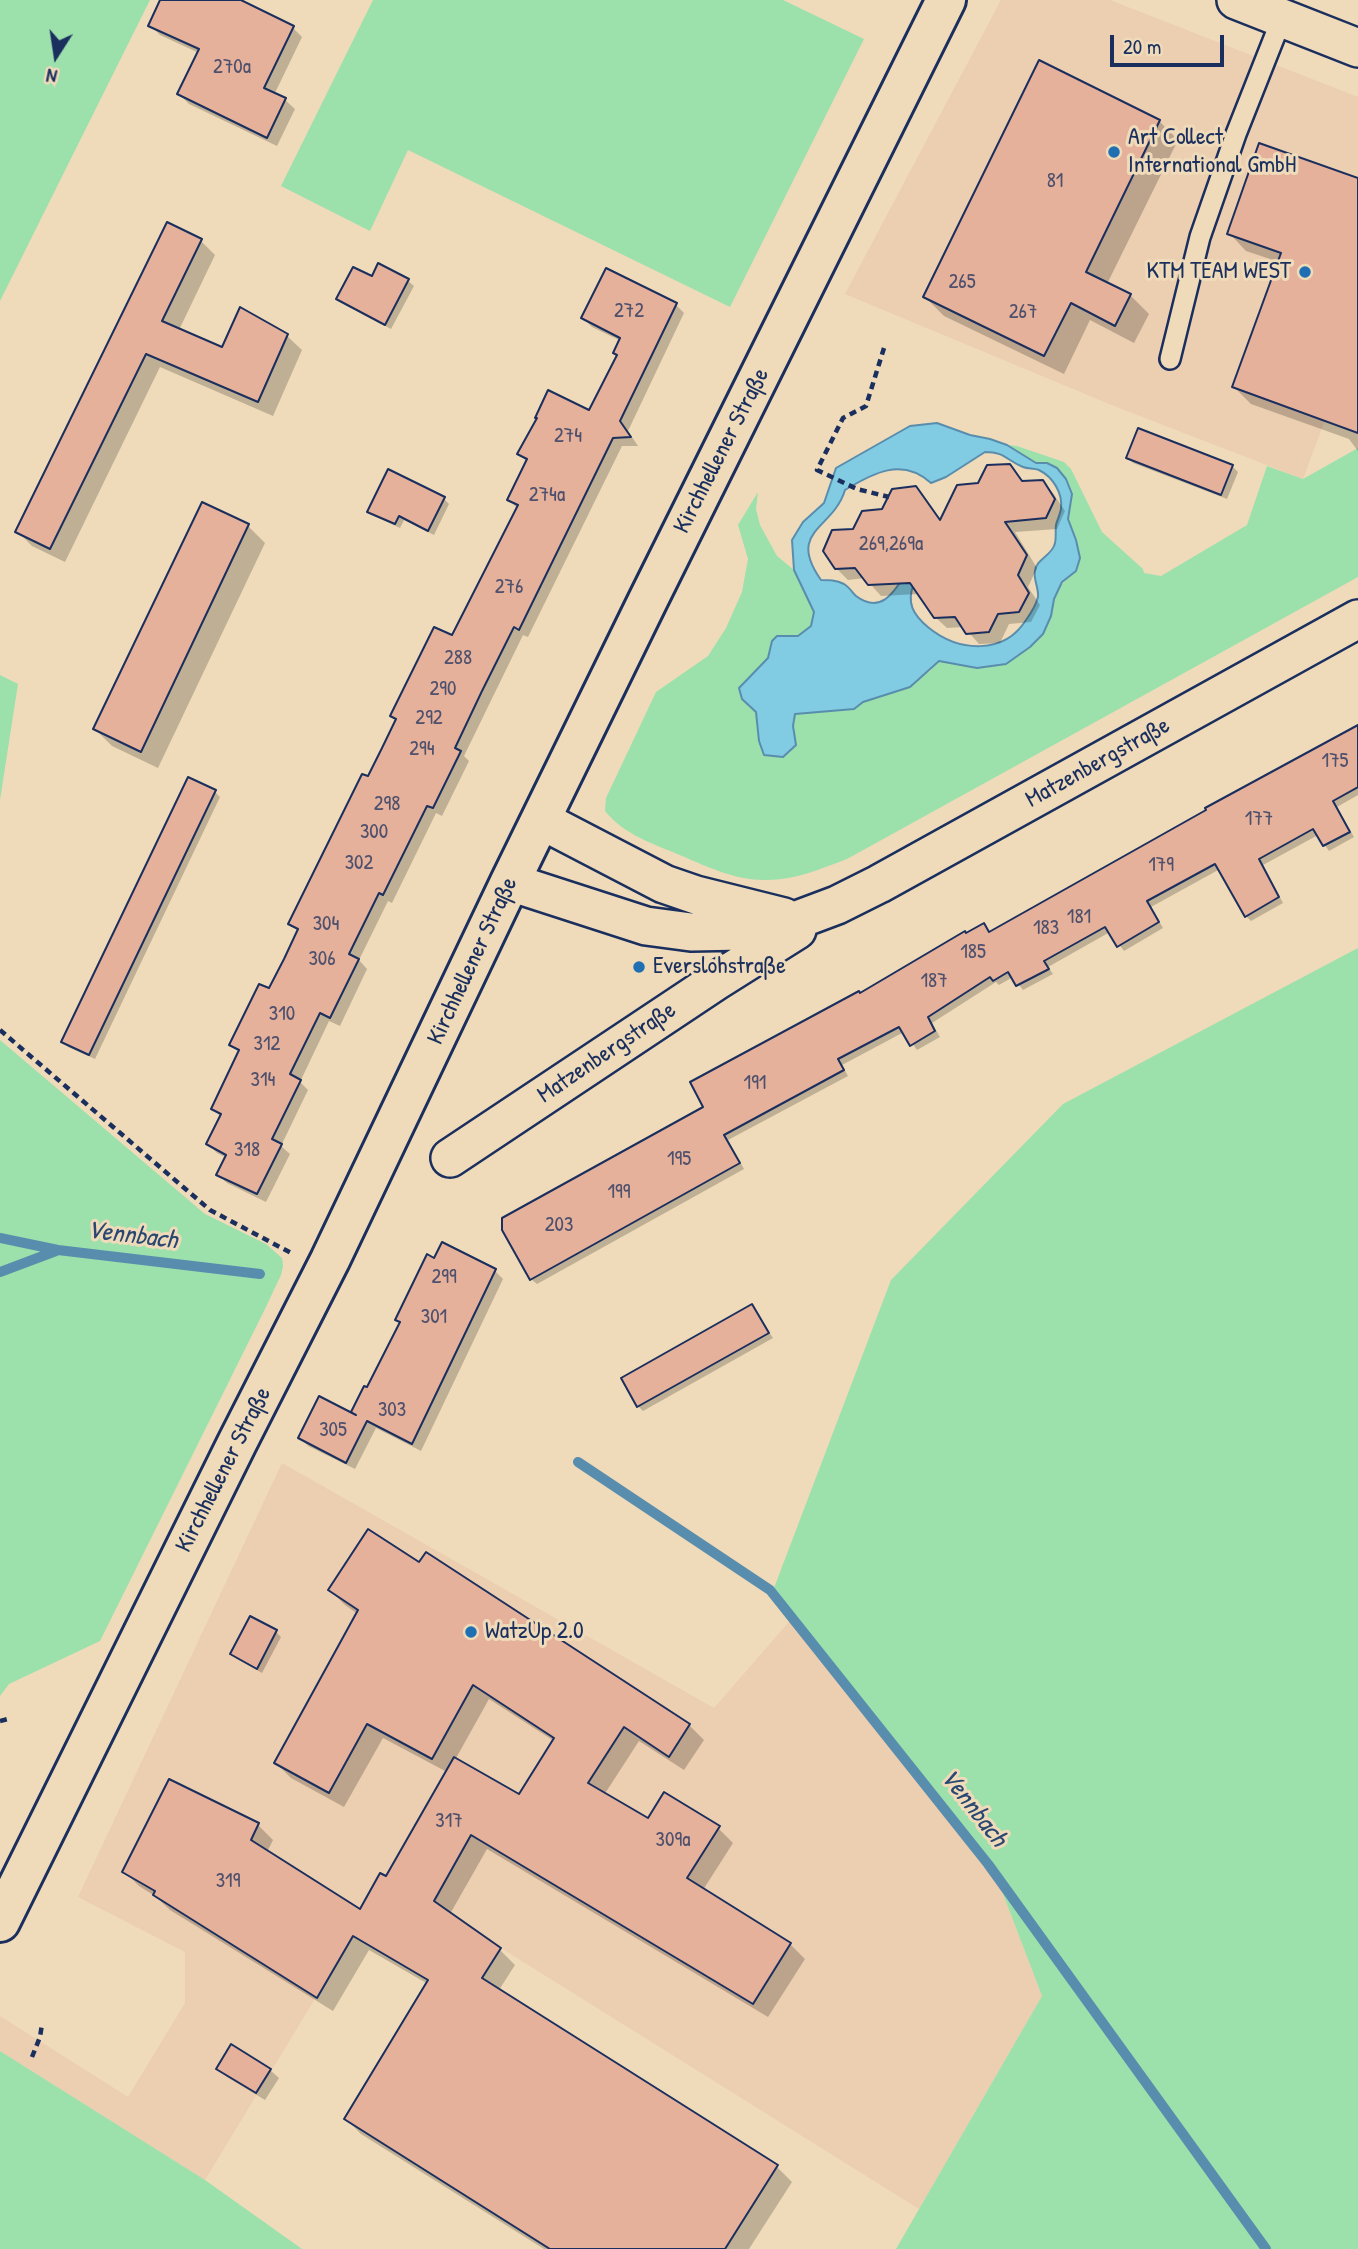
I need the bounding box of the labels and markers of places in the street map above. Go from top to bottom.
place label: Art Collect International GmbH [1128,124,1296,180]
marker: Art Collect International GmbH [1106,144,1122,160]
place label: KTM TEAM WEST [1146,258,1291,286]
marker: KTM TEAM WEST [1297,264,1313,280]
place label: Everslohstraße [653,953,786,981]
marker: Everslohstraße [631,959,647,975]
place label: WatzUp 2.0 [485,1618,584,1646]
marker: WatzUp 2.0 [463,1624,479,1640]

